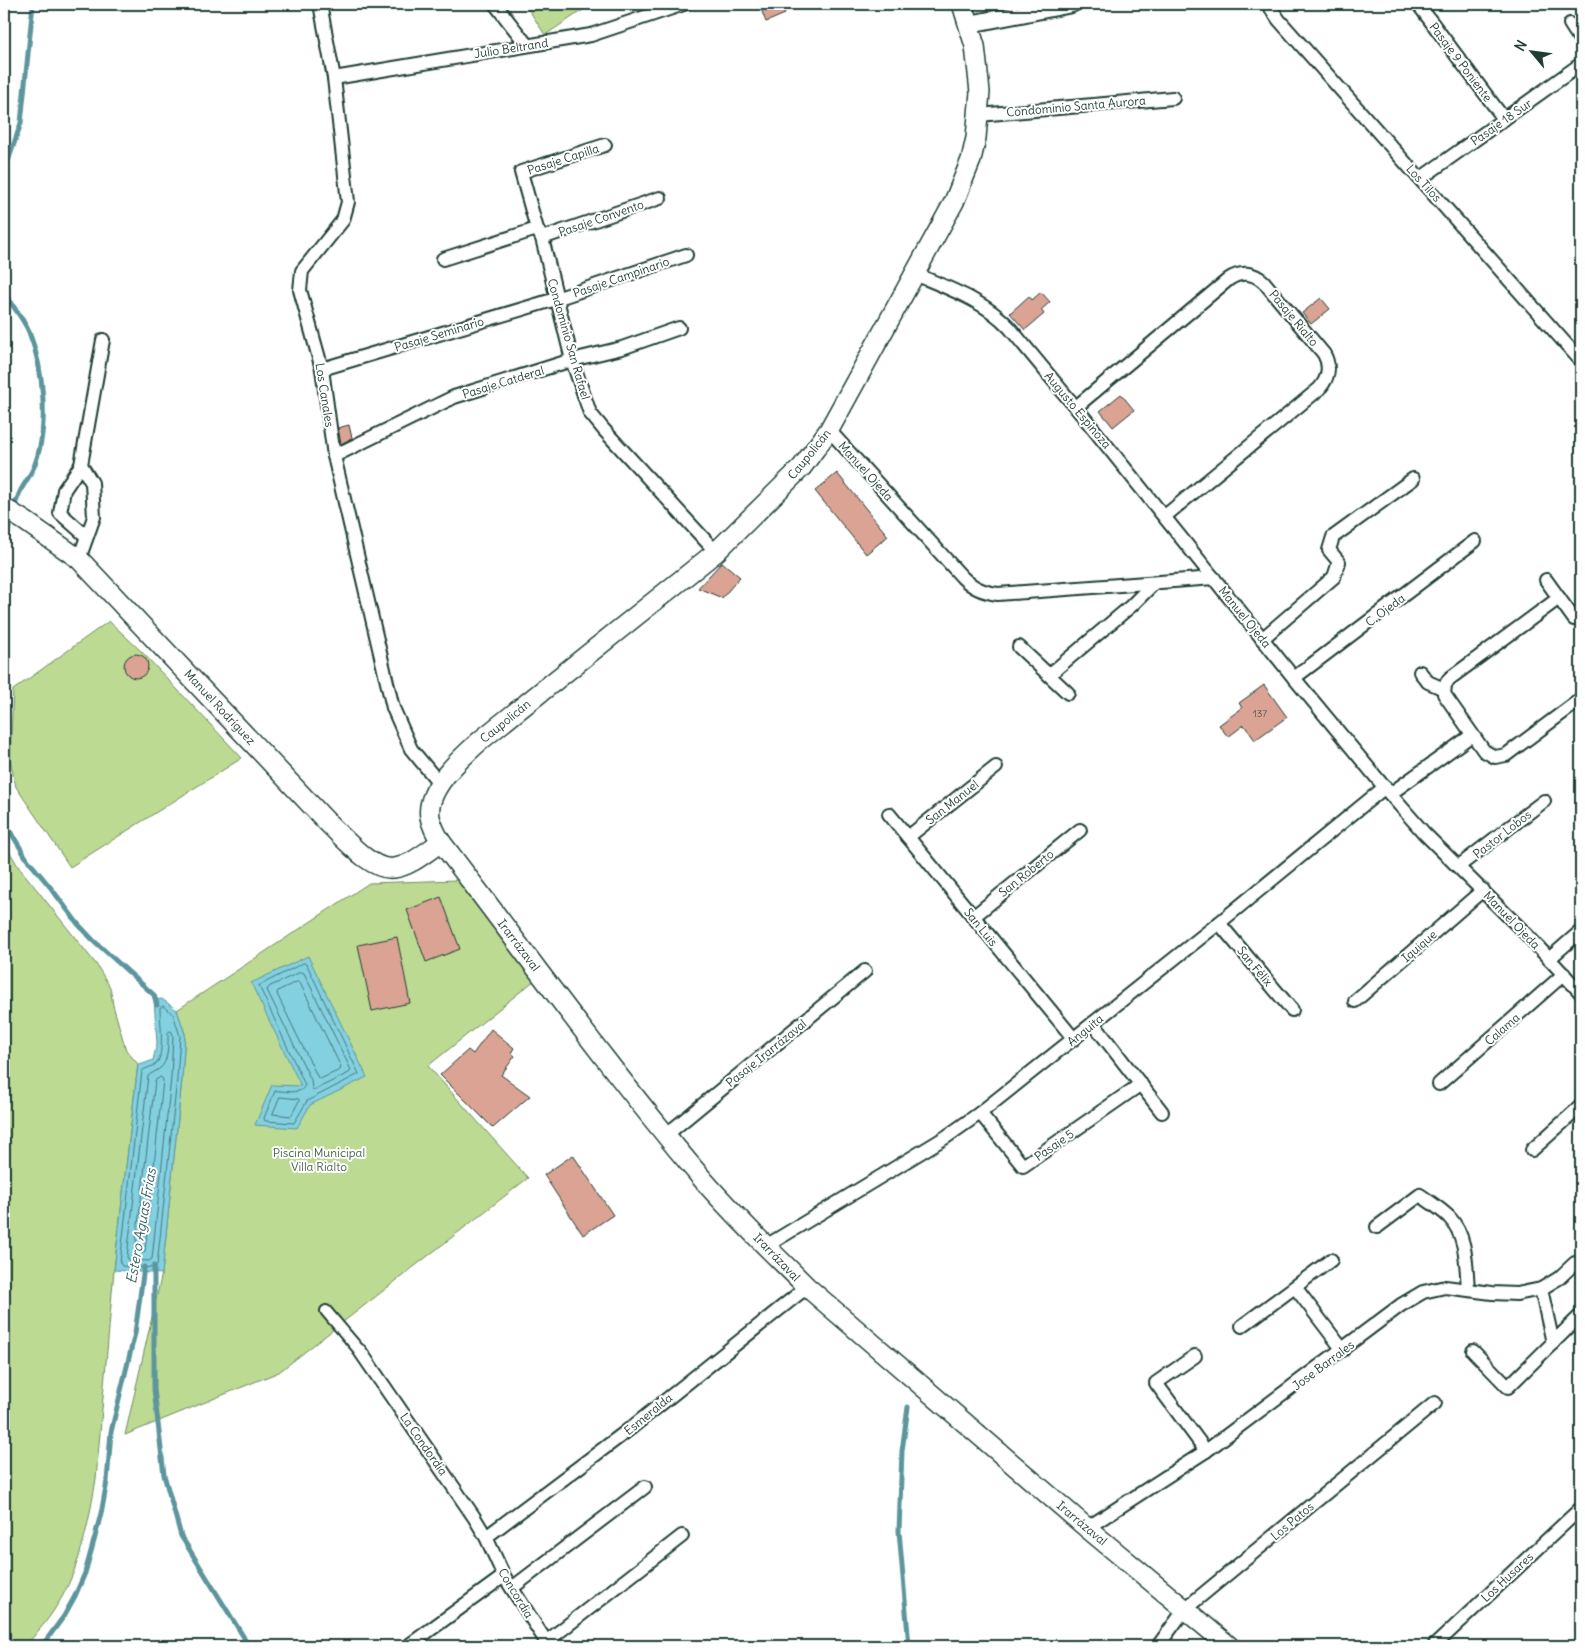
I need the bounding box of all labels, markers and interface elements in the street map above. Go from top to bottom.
street label: Pasaje 9 Poniente [1426,20,1496,104]
north arrow [1508,28,1558,78]
street label: Julio Beltrand [473,35,549,61]
text: N [1510,37,1531,54]
street label: Condominio Santa Aurora [1006,92,1146,120]
street label: Pasaje 18 Sur [1468,95,1535,149]
street label: Pasaje Capilla [525,140,601,178]
street label: Los Tilos [1403,161,1445,205]
street label: Pasaje Convento [556,196,646,240]
street label: Pasaje Campinario [571,253,671,301]
street label: Condominio San Rafael [545,277,593,401]
street label: Pasaje Rialto [1266,287,1322,349]
street label: Pasaje Seminario [393,313,486,355]
street label: Los Canales [313,362,337,428]
street label: Pasaje Catderal [460,362,546,402]
street label: Augusto Espinoza [1042,369,1115,452]
street label: Caupolicán [784,426,834,482]
street label: Manuel Ojeda [835,438,897,504]
street label: Manuel Ojeda [1216,583,1274,651]
street label: C. Ojeda [1362,590,1408,630]
street label: Manuel Rodríguez [181,666,259,748]
street label: Caupolicán [477,696,533,746]
house number: 137 [1253,707,1267,720]
street label: San Manuel [923,777,981,827]
street label: Pastor Lobos [1470,807,1534,861]
street label: San Roberto [995,846,1057,900]
street label: Manuel Ojeda [1481,888,1543,952]
street label: San Luis [961,905,1001,949]
street label: Irarrázaval [495,916,543,974]
street label: Iquique [1398,927,1440,965]
street label: San Félix [1234,943,1276,989]
street label: Calama [1481,1010,1523,1048]
street label: Anguita [1064,1011,1106,1049]
street label: Pasaje Irarrázaval [723,1016,809,1090]
street label: Pasaje 5 [1031,1126,1077,1164]
park label: Piscina Municipal Villa Rialto [273,1145,365,1174]
water label: Estero Aguas Frías [122,1165,160,1285]
street label: Irarrázaval [750,1230,804,1284]
street label: Jose Barrales [1289,1337,1357,1393]
street label: Esmeralda [621,1390,675,1438]
street label: La Condordia [397,1410,451,1478]
street label: Irarrázaval [1054,1498,1110,1548]
street label: Los Patos [1267,1499,1317,1543]
street label: Los Husares [1478,1549,1536,1605]
street label: Concordia [495,1565,537,1621]

